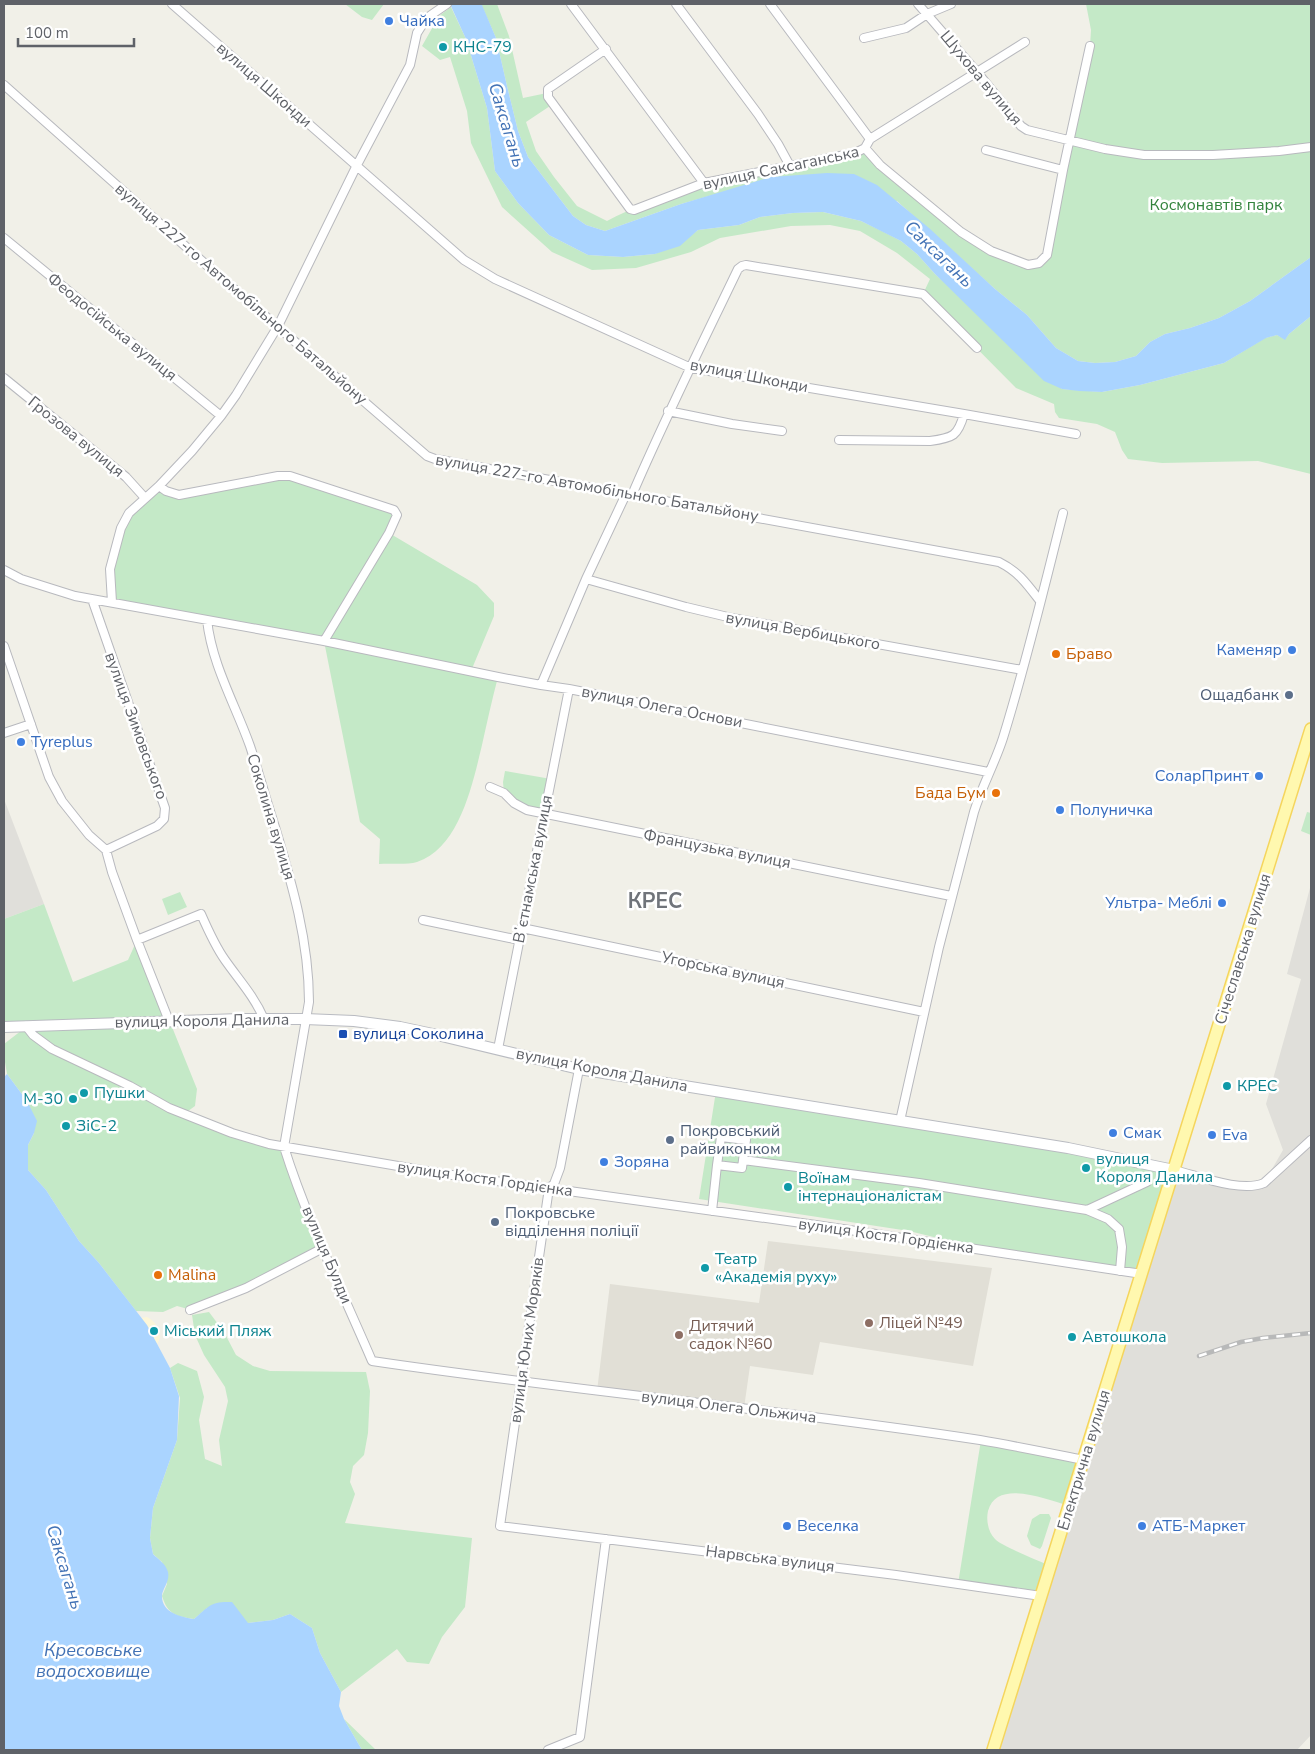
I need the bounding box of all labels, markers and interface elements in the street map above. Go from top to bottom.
place label: Чайка [399,10,445,32]
scale bar [18,15,134,47]
marker: Чайка [383,15,395,27]
text: 100 m [25,23,69,43]
street label: Шухова вулиця [935,26,1027,130]
place label: КНС-79 [453,36,512,58]
street label: вулиця Шконди [211,37,317,133]
marker: КНС-79 [437,41,449,53]
water label: Саксагань [483,80,531,170]
street label: вулиця Саксаганська [701,141,861,195]
street label: вулиця 227-го Автомобільного Батальйону [110,178,372,410]
park label: Космонавтів парк [1149,194,1283,216]
water label: Саксагань [899,215,979,293]
street label: Феодосійська вулиця [42,268,182,386]
street label: вулиця Шконди [688,354,810,398]
street label: Грозова вулиця [23,391,129,483]
street label: вулиця 227-го Автомобільного Батальйону [434,449,761,527]
street label: вулиця Вербицького [724,607,882,655]
place label: Каменяр [1216,639,1282,661]
place label: Браво [1066,643,1112,665]
marker: Каменяр [1286,644,1298,656]
marker: Браво [1050,648,1062,660]
street label: вулиця Зимовського [99,649,173,803]
street label: вулиця Олега Основи [580,681,744,733]
place label: Ощадбанк [1200,684,1280,706]
marker: Ощадбанк [1283,689,1295,701]
place label: Tyreplus [31,731,93,753]
marker: Tyreplus [15,736,27,748]
street label: Соколина вулиця [241,751,301,883]
place label: СоларПринт [1155,765,1250,787]
marker: СоларПринт [1253,770,1265,782]
place label: Бада Бум [915,782,986,804]
marker: Бада Бум [990,787,1002,799]
street label: Вʼєтнамська вулиця [508,793,558,945]
place label: Полуничка [1070,799,1153,821]
marker: Полуничка [1054,804,1066,816]
street label: Французька вулиця [641,824,793,874]
street label: Січеславська вулиця [1210,871,1276,1027]
district label: КРЕС [628,887,682,915]
place label: Ультра- Меблі [1104,892,1212,914]
marker: Ультра- Меблі [1216,897,1228,909]
street label: Угорська вулиця [658,946,787,994]
street label: вулиця Короля Данила [115,1008,289,1034]
place label: вулиця Соколина [353,1023,484,1045]
marker: вулиця Соколина [337,1028,349,1040]
street label: вулиця Короля Данила [514,1043,690,1097]
place label: КРЕС [1237,1075,1278,1097]
marker: КРЕС [1221,1080,1233,1092]
place label: Пушки [94,1082,145,1104]
marker: Пушки [78,1087,90,1099]
place label: М-30 [23,1088,63,1110]
marker: М-30 [67,1093,79,1105]
place label: ЗіС-2 [76,1115,117,1137]
marker: ЗіС-2 [60,1120,72,1132]
place label: Покровський райвиконком [680,1120,780,1160]
place label: Смак [1123,1122,1162,1144]
place label: Eva [1222,1124,1248,1146]
marker: Смак [1107,1127,1119,1139]
marker: Eva [1206,1129,1218,1141]
marker: Покровський райвиконком [664,1134,676,1146]
place label: вулиця Короля Данила [1096,1148,1213,1188]
place label: Зоряна [614,1151,669,1173]
street label: вулиця Костя Гордієнка [396,1156,574,1202]
marker: Зоряна [598,1156,610,1168]
marker: вулиця Короля Данила [1080,1162,1092,1174]
place label: Воїнам інтернаціоналістам [798,1167,942,1207]
marker: Воїнам інтернаціоналістам [782,1181,794,1193]
place label: Покровське відділення поліції [505,1202,640,1242]
street label: вулиця Булди [297,1203,357,1307]
street label: вулиця Костя Гордієнка [797,1213,975,1259]
marker: Покровське відділення поліції [489,1216,501,1228]
place label: Театр «Академія руху» [715,1248,837,1288]
street label: вулиця Юних Моряків [504,1256,550,1424]
marker: Театр «Академія руху» [699,1262,711,1274]
place label: Malina [168,1264,216,1286]
marker: Malina [152,1269,164,1281]
place label: Ліцей №49 [879,1312,963,1334]
place label: Дитячий садок №60 [689,1315,773,1355]
marker: Ліцей №49 [863,1317,875,1329]
place label: Міський Пляж [164,1320,272,1342]
marker: Міський Пляж [148,1325,160,1337]
place label: Автошкола [1082,1326,1167,1348]
marker: Дитячий садок №60 [673,1329,685,1341]
marker: Автошкола [1066,1331,1078,1343]
street label: вулиця Олега Ольжича [640,1385,818,1429]
street label: Електрична вулиця [1052,1387,1116,1533]
place label: Веселка [797,1515,859,1537]
place label: АТБ-Маркет [1152,1515,1246,1537]
marker: Веселка [781,1520,793,1532]
marker: АТБ-Маркет [1136,1520,1148,1532]
water label: Саксагань [41,1522,89,1612]
street label: Нарвська вулиця [704,1540,836,1578]
water label: Кресовське водосховище [36,1638,150,1683]

